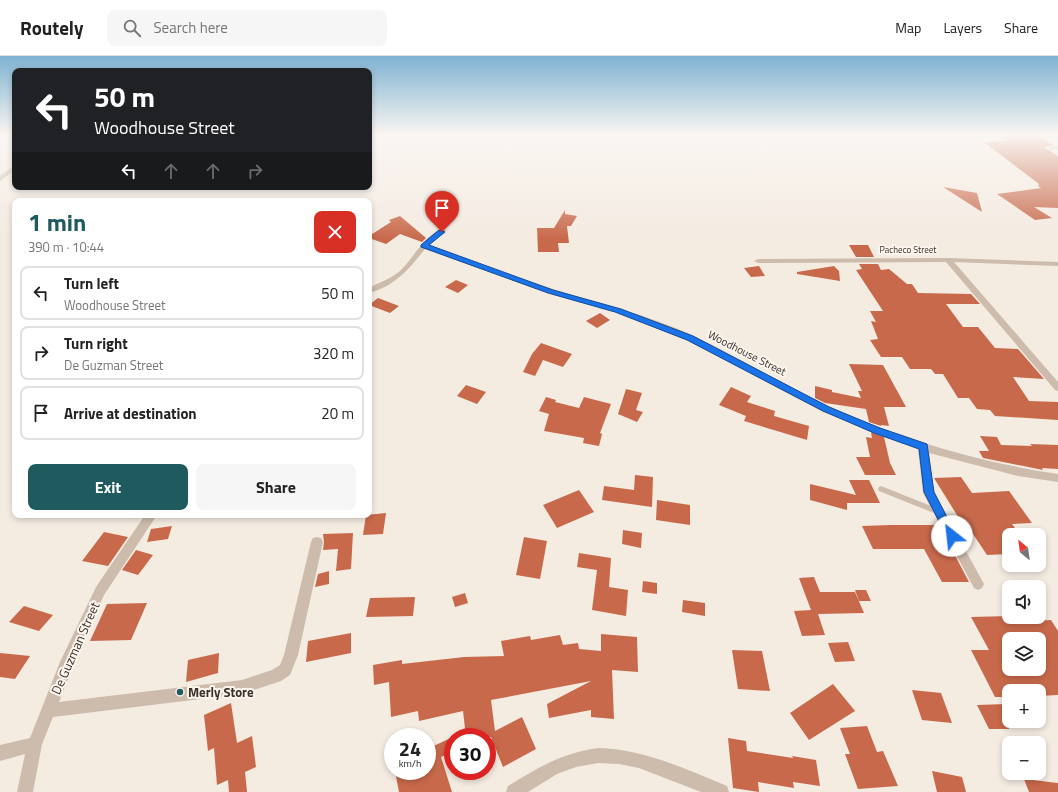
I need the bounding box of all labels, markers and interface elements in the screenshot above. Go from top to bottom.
search box [107,10,387,46]
text: Routely [20,13,83,42]
text: Search here [153,16,228,39]
icon: search [121,17,143,39]
text: Map [895,17,921,38]
text: Layers [943,17,982,38]
text: Share [1004,17,1038,38]
text: 50 m [94,75,155,118]
icon: left [28,84,80,136]
text: Woodhouse Street [94,114,235,141]
icon: left [118,160,140,182]
icon: ahead [160,160,182,182]
icon: ahead [202,160,224,182]
icon: right [244,160,266,182]
pin [425,191,459,232]
icon: arrive [431,197,453,219]
text: 1 min [28,204,86,240]
button: close [314,211,356,253]
text: 390 m · 10:44 [28,237,104,257]
street label: Pacheco Street [880,243,937,256]
text: Turn left [64,272,119,295]
icon: left [30,282,52,304]
text: 50 m [321,282,354,305]
text: Woodhouse Street [64,295,166,315]
street label: Woodhouse Street [705,326,789,380]
text: Turn right [64,332,128,355]
icon: right [30,342,52,364]
text: 320 m [313,342,354,365]
text: De Guzman Street [64,355,163,375]
icon: arrive [30,402,52,424]
text: Arrive at destination [64,402,197,425]
text: 20 m [321,402,354,425]
button: Exit [28,464,188,510]
button: Share [196,464,356,510]
position arrow [931,515,973,557]
north arrow [1002,528,1046,572]
map controls [1002,528,1046,780]
button: sound [1002,580,1046,624]
street label: De Guzman Street [46,598,105,697]
button: layers [1002,632,1046,676]
place label: Merly Store [188,682,254,702]
button: + [1002,684,1046,728]
marker: Merly Store [175,687,185,697]
speed limit sign: 30 [444,728,496,780]
text: 24 [399,733,421,764]
button: − [1002,736,1046,780]
text: km/h [399,756,421,771]

